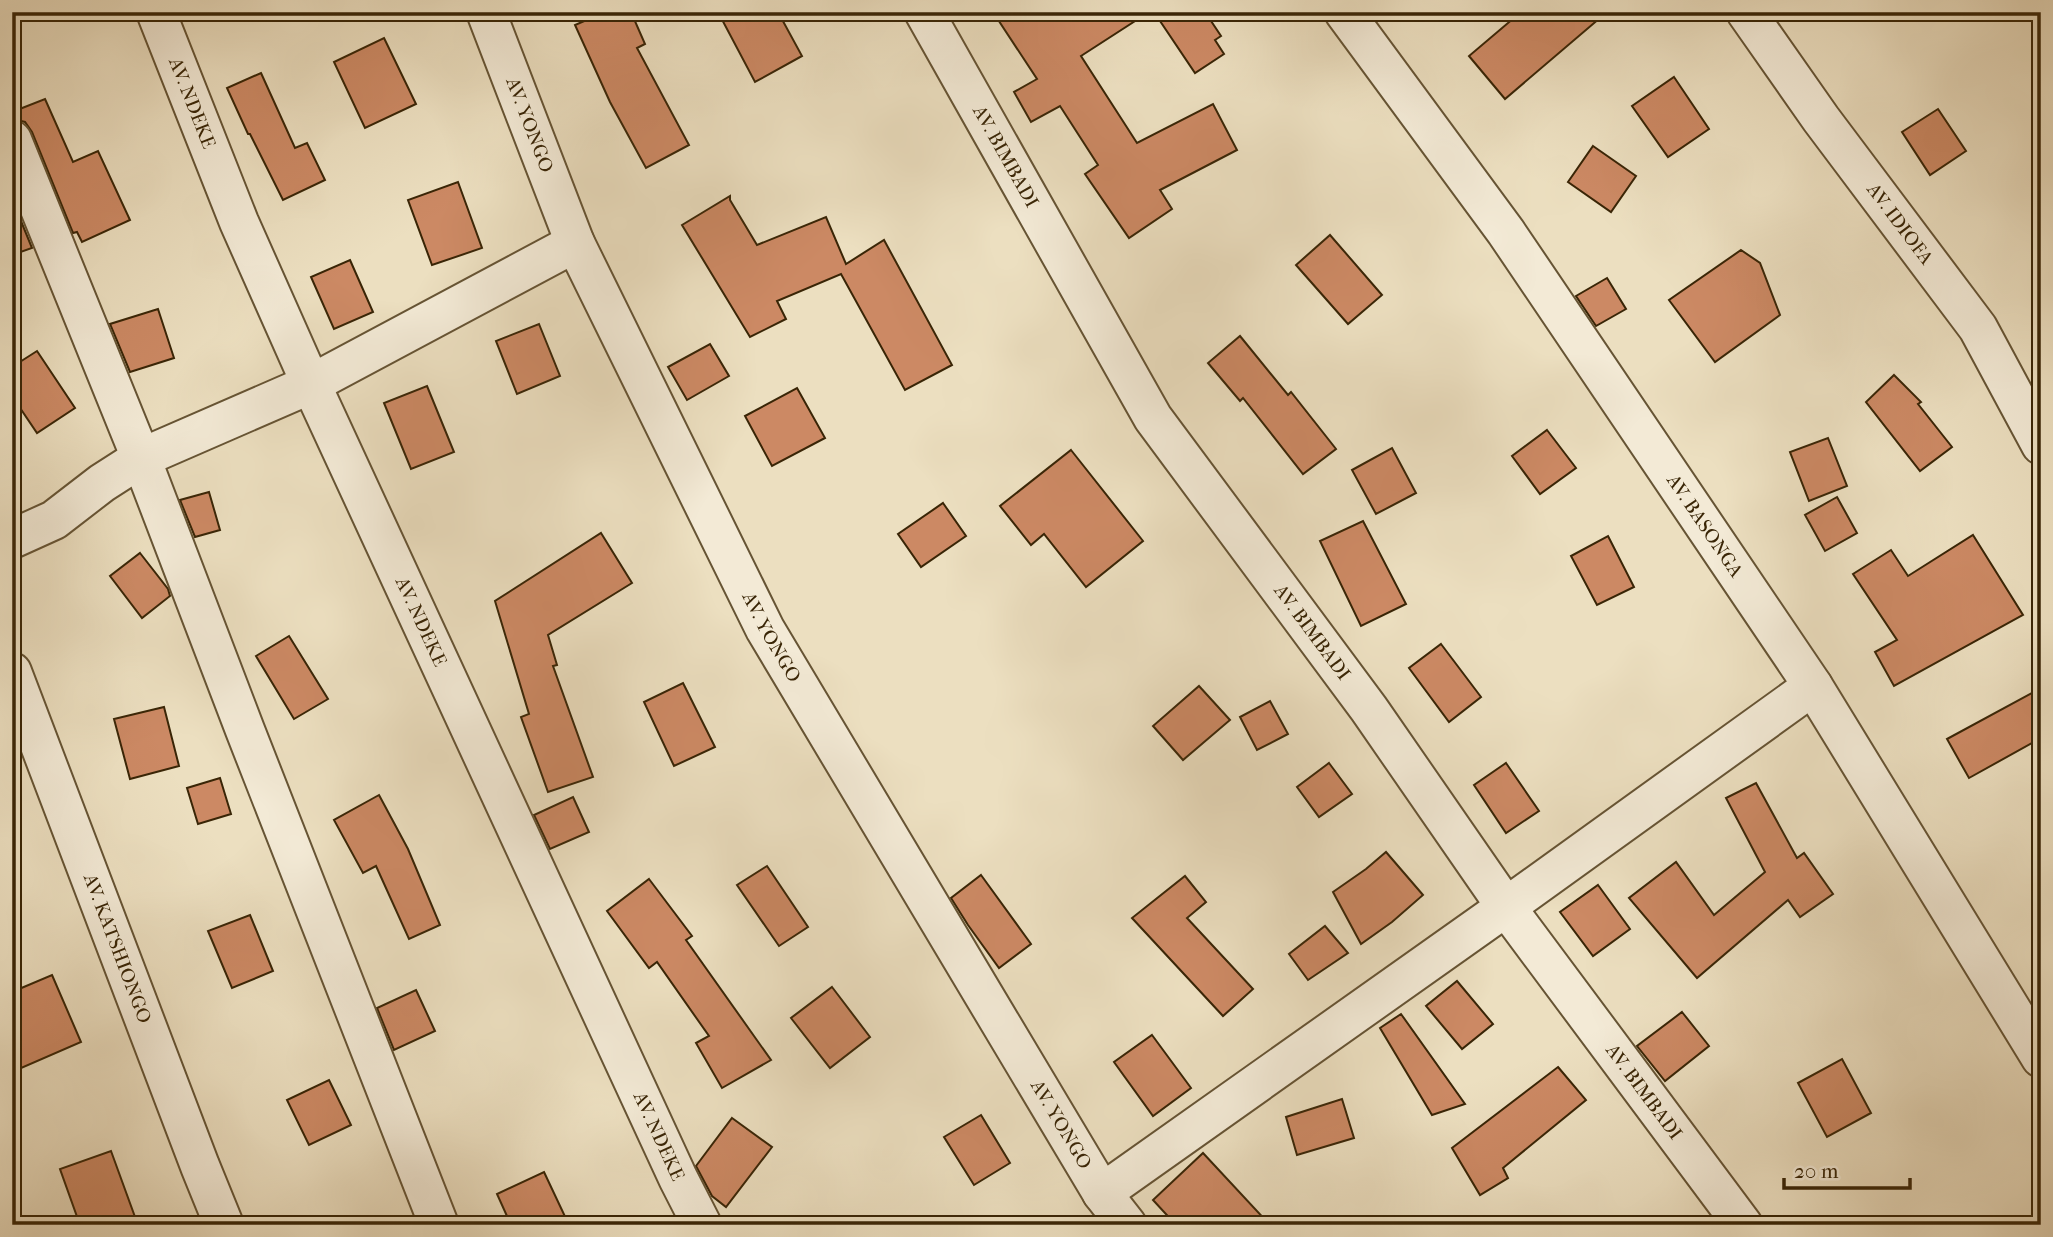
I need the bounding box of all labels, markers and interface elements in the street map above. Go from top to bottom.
street label: AV. NDEKE [164,54,220,152]
street label: AV. YONGO [501,73,558,176]
street label: AV. BIMBADI [968,101,1043,211]
street label: AV. IDIOFA [1862,178,1938,270]
street label: AV. BASONGA [1662,469,1748,582]
street label: AV. NDEKE [390,573,451,670]
street label: AV. BIMBADI [1269,579,1355,684]
street label: AV. YONGO [737,588,805,686]
street label: AV. KATSHIONGO [79,870,156,1026]
street label: AV. BIMBADI [1601,1039,1687,1144]
street label: AV. YONGO [1025,1075,1096,1173]
street label: AV. NDEKE [628,1087,689,1185]
scale bar [1784,1146,1910,1190]
text: 20 m [1794,1159,1839,1183]

